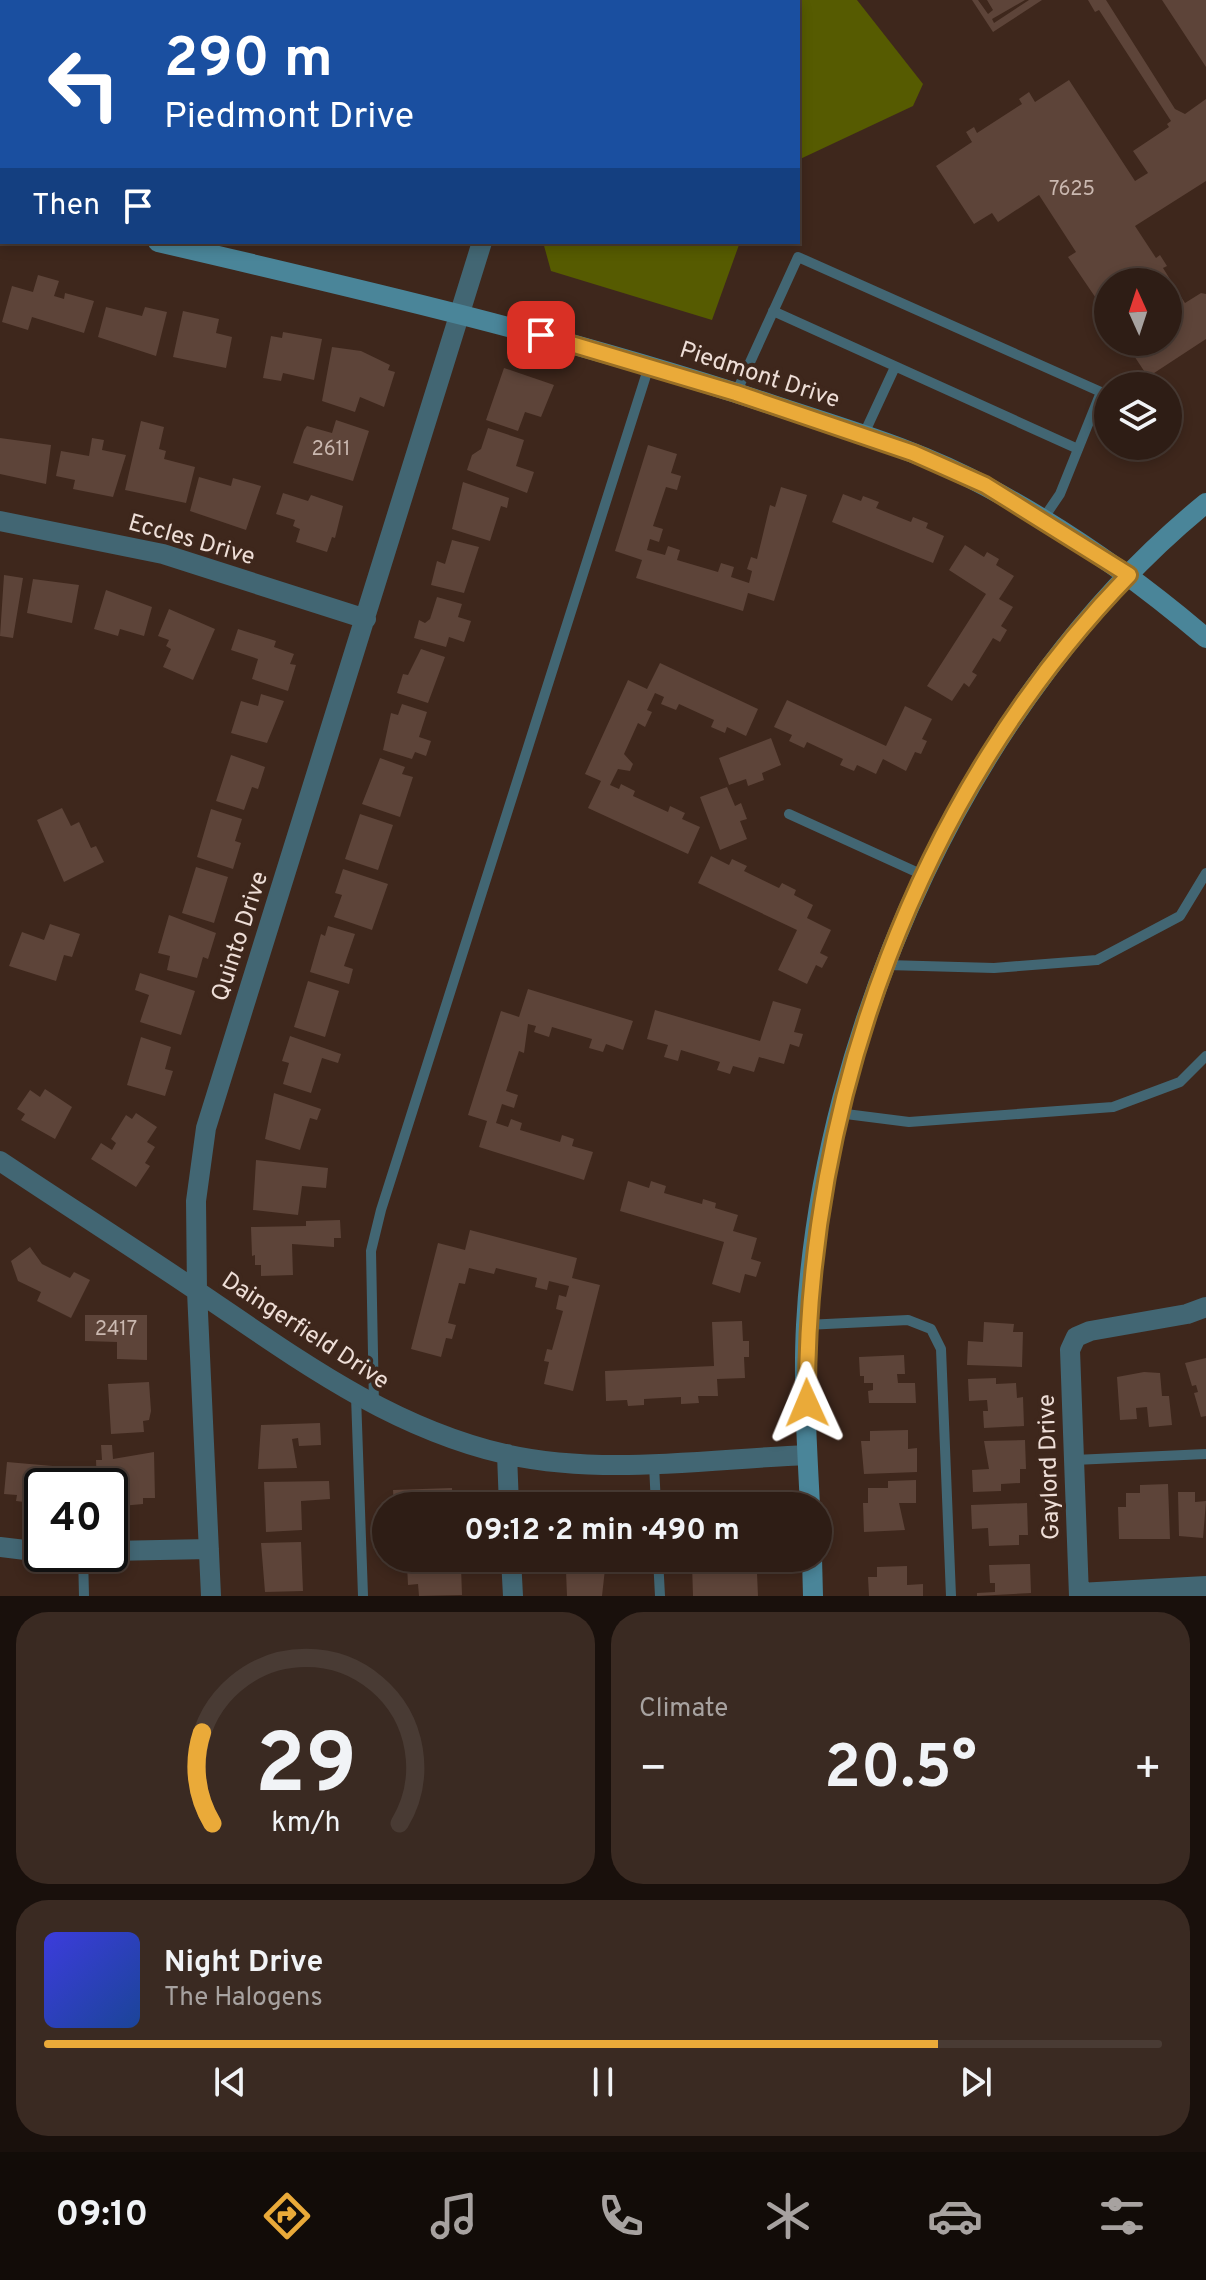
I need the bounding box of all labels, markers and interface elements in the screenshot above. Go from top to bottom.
text: 290 m [164,26,333,96]
icon: left [32,32,136,136]
text: Piedmont Drive [164,95,414,141]
house number: 7625 [1049,177,1095,203]
icon: arrive [116,184,160,228]
text: Then [32,188,100,225]
north arrow [1094,268,1182,356]
map controls [1094,268,1182,460]
pin [507,301,575,369]
icon: arrive [519,313,563,357]
street label: Piedmont Drive [675,336,843,416]
button: layers [1094,372,1182,460]
house number: 2611 [311,437,351,463]
street label: Eccles Drive [125,509,258,573]
street label: Quinto Drive [206,868,276,1005]
street label: Daingerfield Drive [215,1266,394,1397]
house number: 2417 [95,1317,137,1343]
position arrow [765,1361,849,1445]
street label: Gaylord Drive [1032,1393,1068,1540]
speed limit sign: 40 [24,1468,128,1572]
text: 09:12 · 2 min · 490 m [464,1513,740,1550]
text: Climate [639,1693,728,1726]
text: 29 [255,1717,357,1822]
text: 20.5° [824,1733,977,1809]
text: − [639,1743,667,1799]
text: + [1134,1743,1162,1799]
text: km/h [271,1806,340,1842]
text: Night Drive [164,1945,323,1982]
text: The Halogens [164,1982,323,2015]
icon: previous [208,2060,252,2104]
icon: pause [581,2060,625,2104]
icon: next [954,2060,998,2104]
icon: directions [259,2188,315,2244]
icon: music [426,2188,482,2244]
icon: phone [593,2188,649,2244]
icon: climate [760,2188,816,2244]
icon: car [927,2188,983,2244]
icon: filters [1094,2188,1150,2244]
text: 09:10 [56,2193,148,2239]

